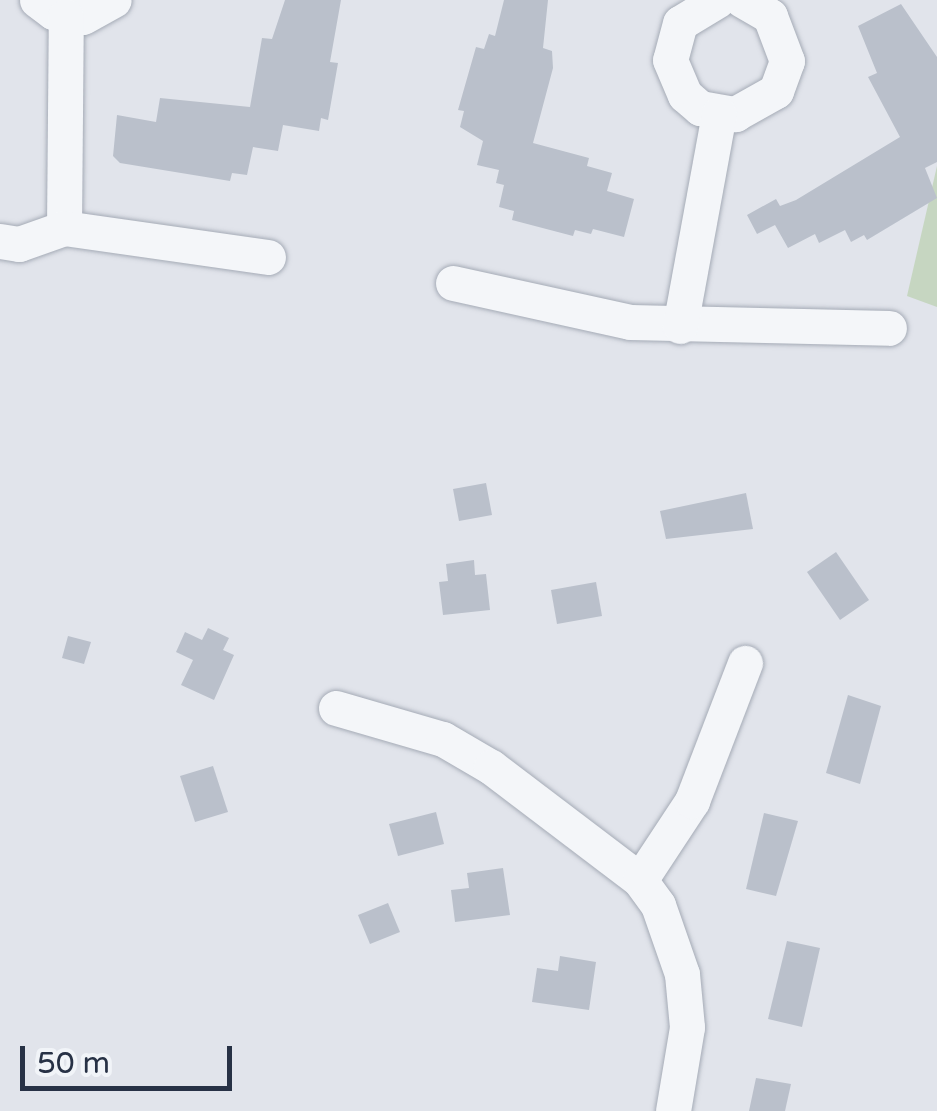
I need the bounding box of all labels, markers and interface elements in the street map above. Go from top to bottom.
scale bar [25,1026,238,1088]
text: 50 m [37,1045,110,1082]

